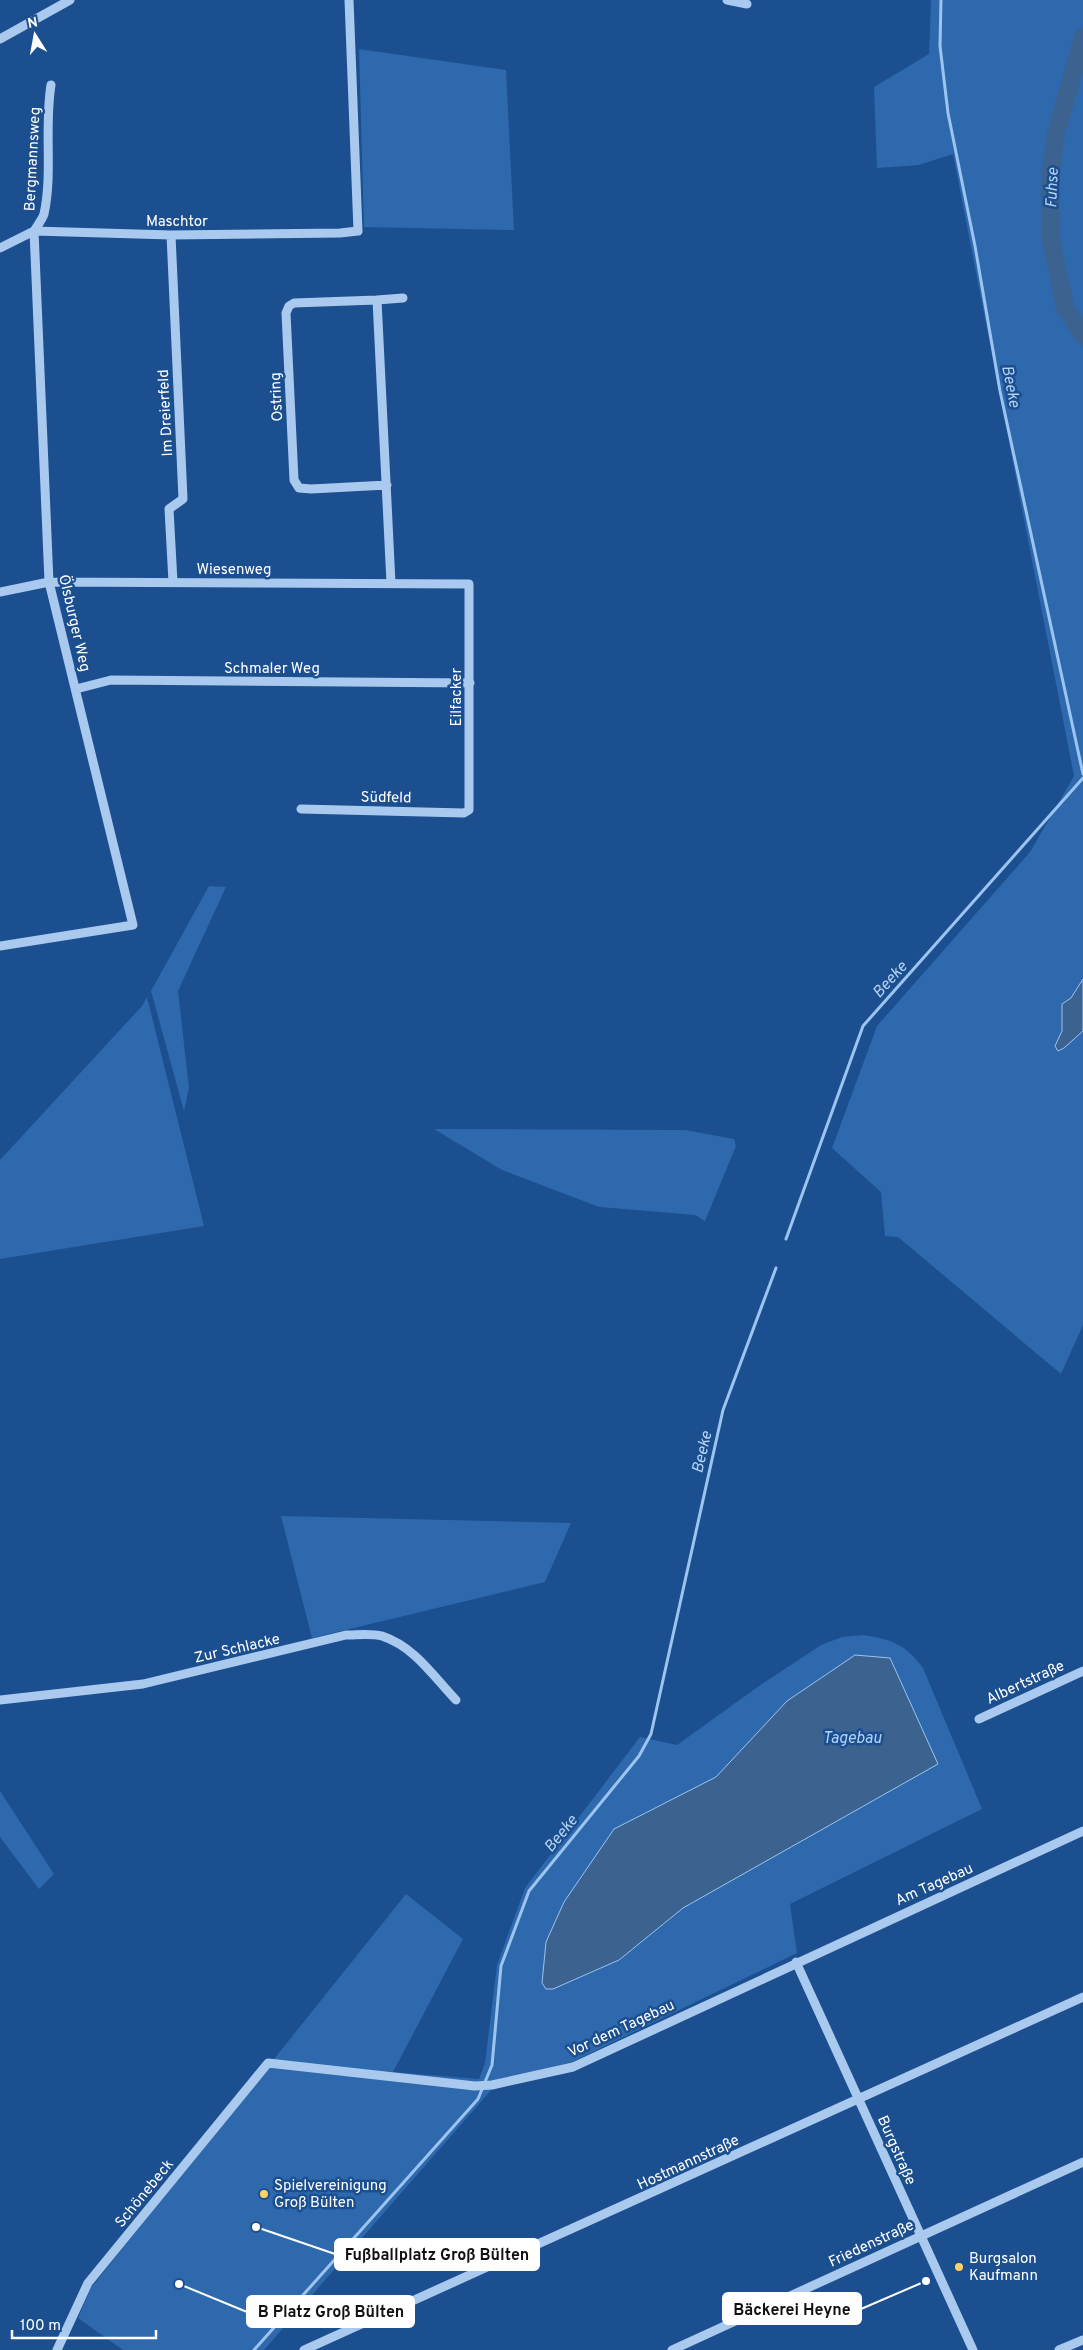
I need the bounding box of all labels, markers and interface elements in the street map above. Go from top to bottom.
north arrow [10,10,60,60]
text: N [26,14,39,33]
street label: Bergmannsweg [21,106,46,212]
water label: Fuhse [1042,167,1064,209]
street label: Maschtor [146,213,208,232]
water label: Beeke [996,364,1024,410]
street label: Im Dreierfeld [155,369,178,457]
street label: Ostring [267,372,288,422]
street label: Wiesenweg [196,561,272,580]
street label: Ölsburger Weg [53,573,95,674]
street label: Schmaler Weg [224,660,320,679]
street label: Eilfacker [448,667,467,726]
street label: Südfeld [360,789,412,808]
water label: Beeke [869,957,913,1003]
water label: Beeke [688,1429,718,1475]
street label: Zur Schlacke [193,1630,282,1669]
street label: Albertstraße [983,1657,1068,1710]
water label: Tagebau [822,1729,882,1749]
water label: Beeke [540,1811,583,1857]
street label: Am Tagebau [893,1860,976,1911]
street label: Vor dem Tagebau [565,1996,678,2062]
street label: Burgstraße [872,2113,919,2188]
street label: Hostmannstraße [635,2131,743,2195]
street label: Schönebeck [112,2156,179,2232]
place label: Spielvereinigung Groß Bülten [274,2177,387,2213]
marker: Spielvereinigung Groß Bülten [258,2188,270,2200]
street label: Friedenstraße [826,2216,917,2272]
callout: Fußballplatz Groß Bülten [335,2239,539,2270]
text: Fußballplatz Groß Bülten [345,2246,529,2266]
place label: Burgsalon Kaufmann [969,2250,1038,2286]
marker: Burgsalon Kaufmann [953,2261,965,2273]
callout: Bäckerei Heyne [723,2293,861,2324]
callout: B Platz Groß Bülten [247,2296,414,2327]
text: Bäckerei Heyne [733,2301,851,2321]
text: B Platz Groß Bülten [258,2303,404,2323]
scale bar [12,2308,156,2340]
text: 100 m [20,2317,61,2336]

